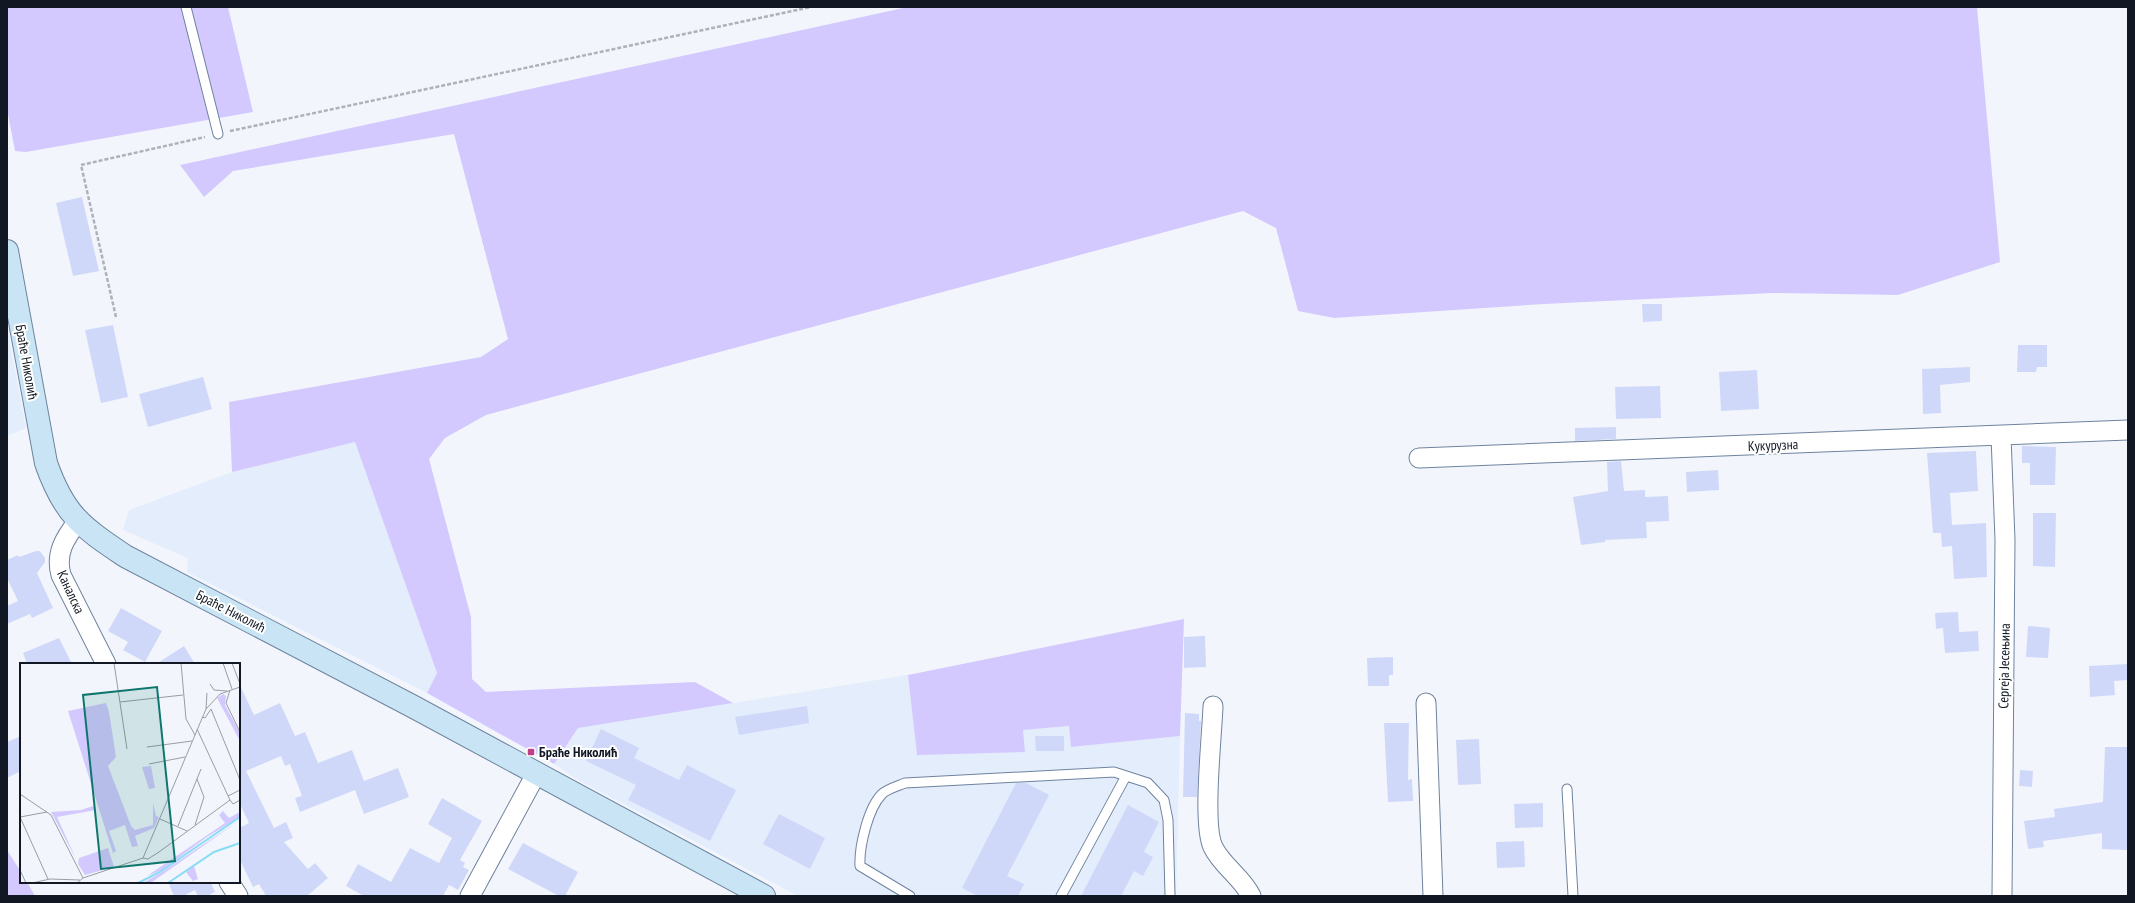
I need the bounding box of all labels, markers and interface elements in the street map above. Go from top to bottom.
street label: Браће Николић [12,323,42,401]
street label: Кукурузна [1747,435,1799,455]
street label: Каналска [53,567,89,617]
street label: Браће Николић [193,586,269,636]
street label: Сергеја Јесењина [1994,623,2014,709]
inset map [20,663,240,883]
place label: Браће Николић [539,743,617,761]
marker: Браће Николић [526,747,536,757]

